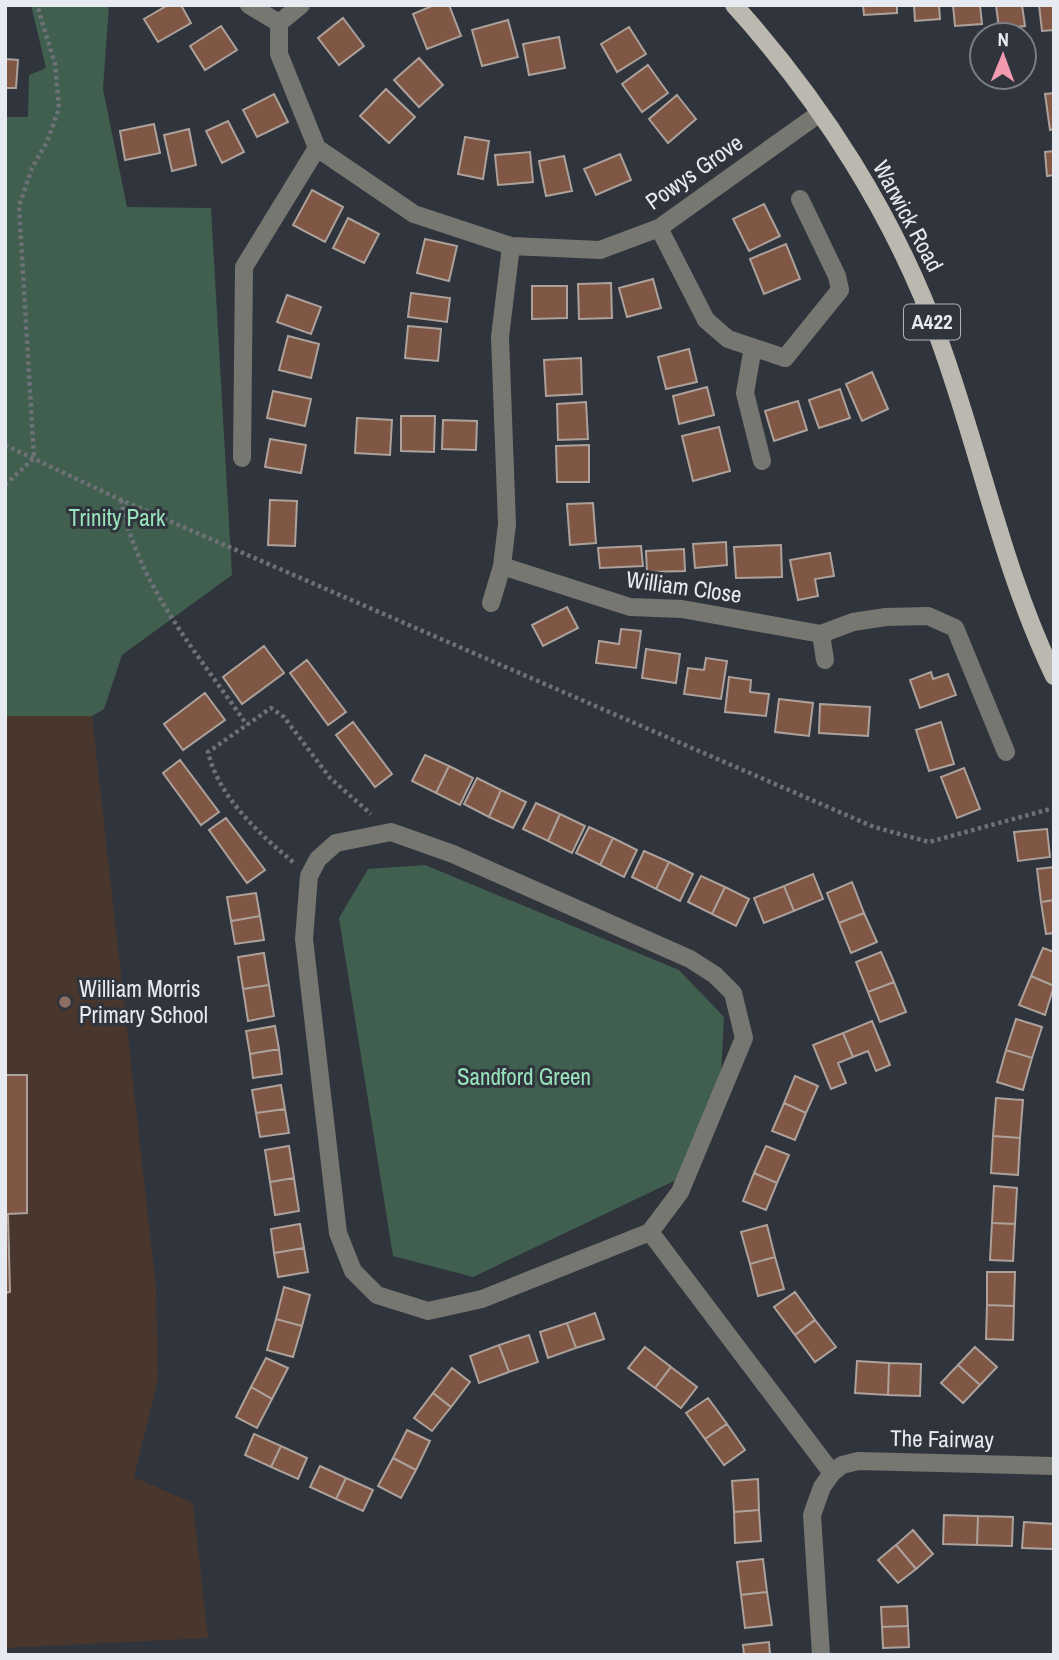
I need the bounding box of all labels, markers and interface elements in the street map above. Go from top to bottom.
north arrow [968,21,1038,91]
text: N [997,26,1009,52]
street label: Powys Grove [639,127,749,216]
street label: Warwick Road [866,155,951,277]
road number: A422 [904,304,960,340]
park label: Trinity Park [69,502,166,533]
street label: William Close [624,563,744,610]
place label: William Morris Primary School [79,973,208,1030]
marker: William Morris Primary School [57,994,73,1010]
park label: Sandford Green [457,1061,591,1092]
street label: The Fairway [890,1422,995,1455]

